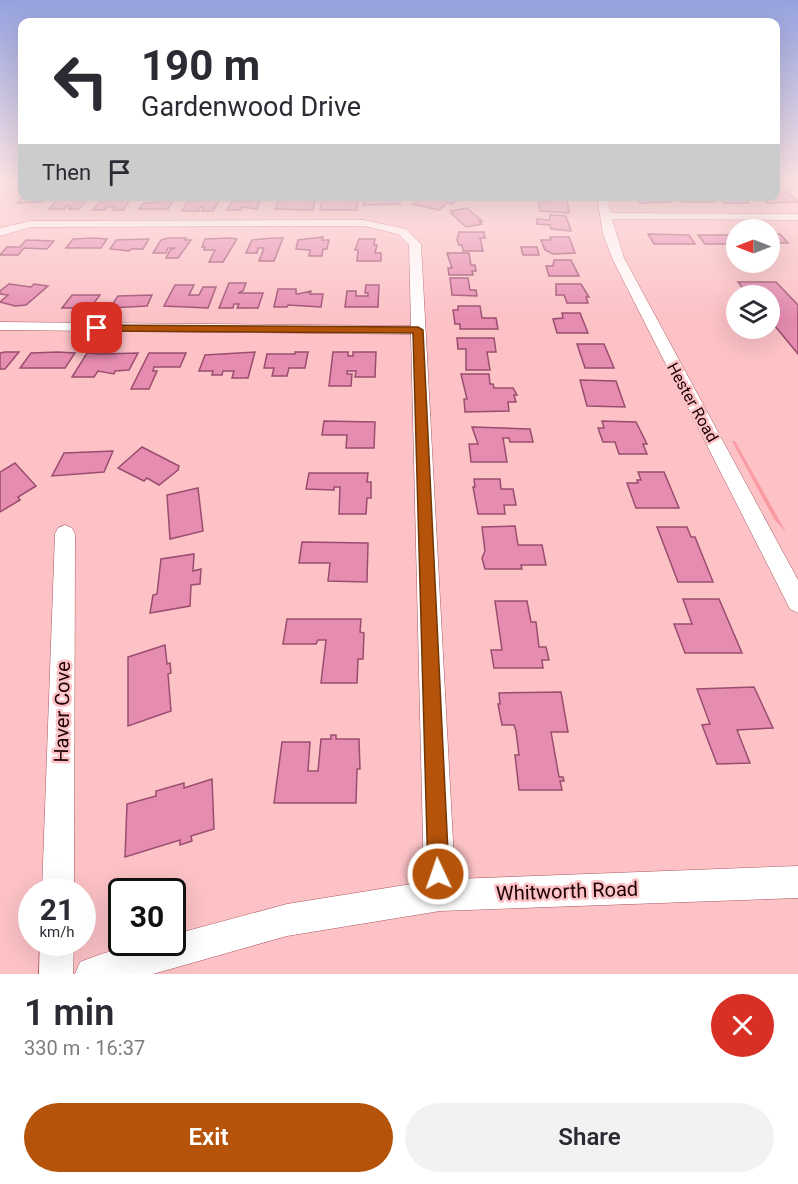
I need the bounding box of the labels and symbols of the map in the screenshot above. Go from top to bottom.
north arrow [726,219,780,273]
pin [71,302,122,353]
street label: Hester Road [663,359,722,445]
street label: Haver Cove [49,661,75,763]
position arrow [406,842,470,906]
street label: Whitworth Road [495,877,639,905]
speed limit sign: 30 [108,878,186,956]

